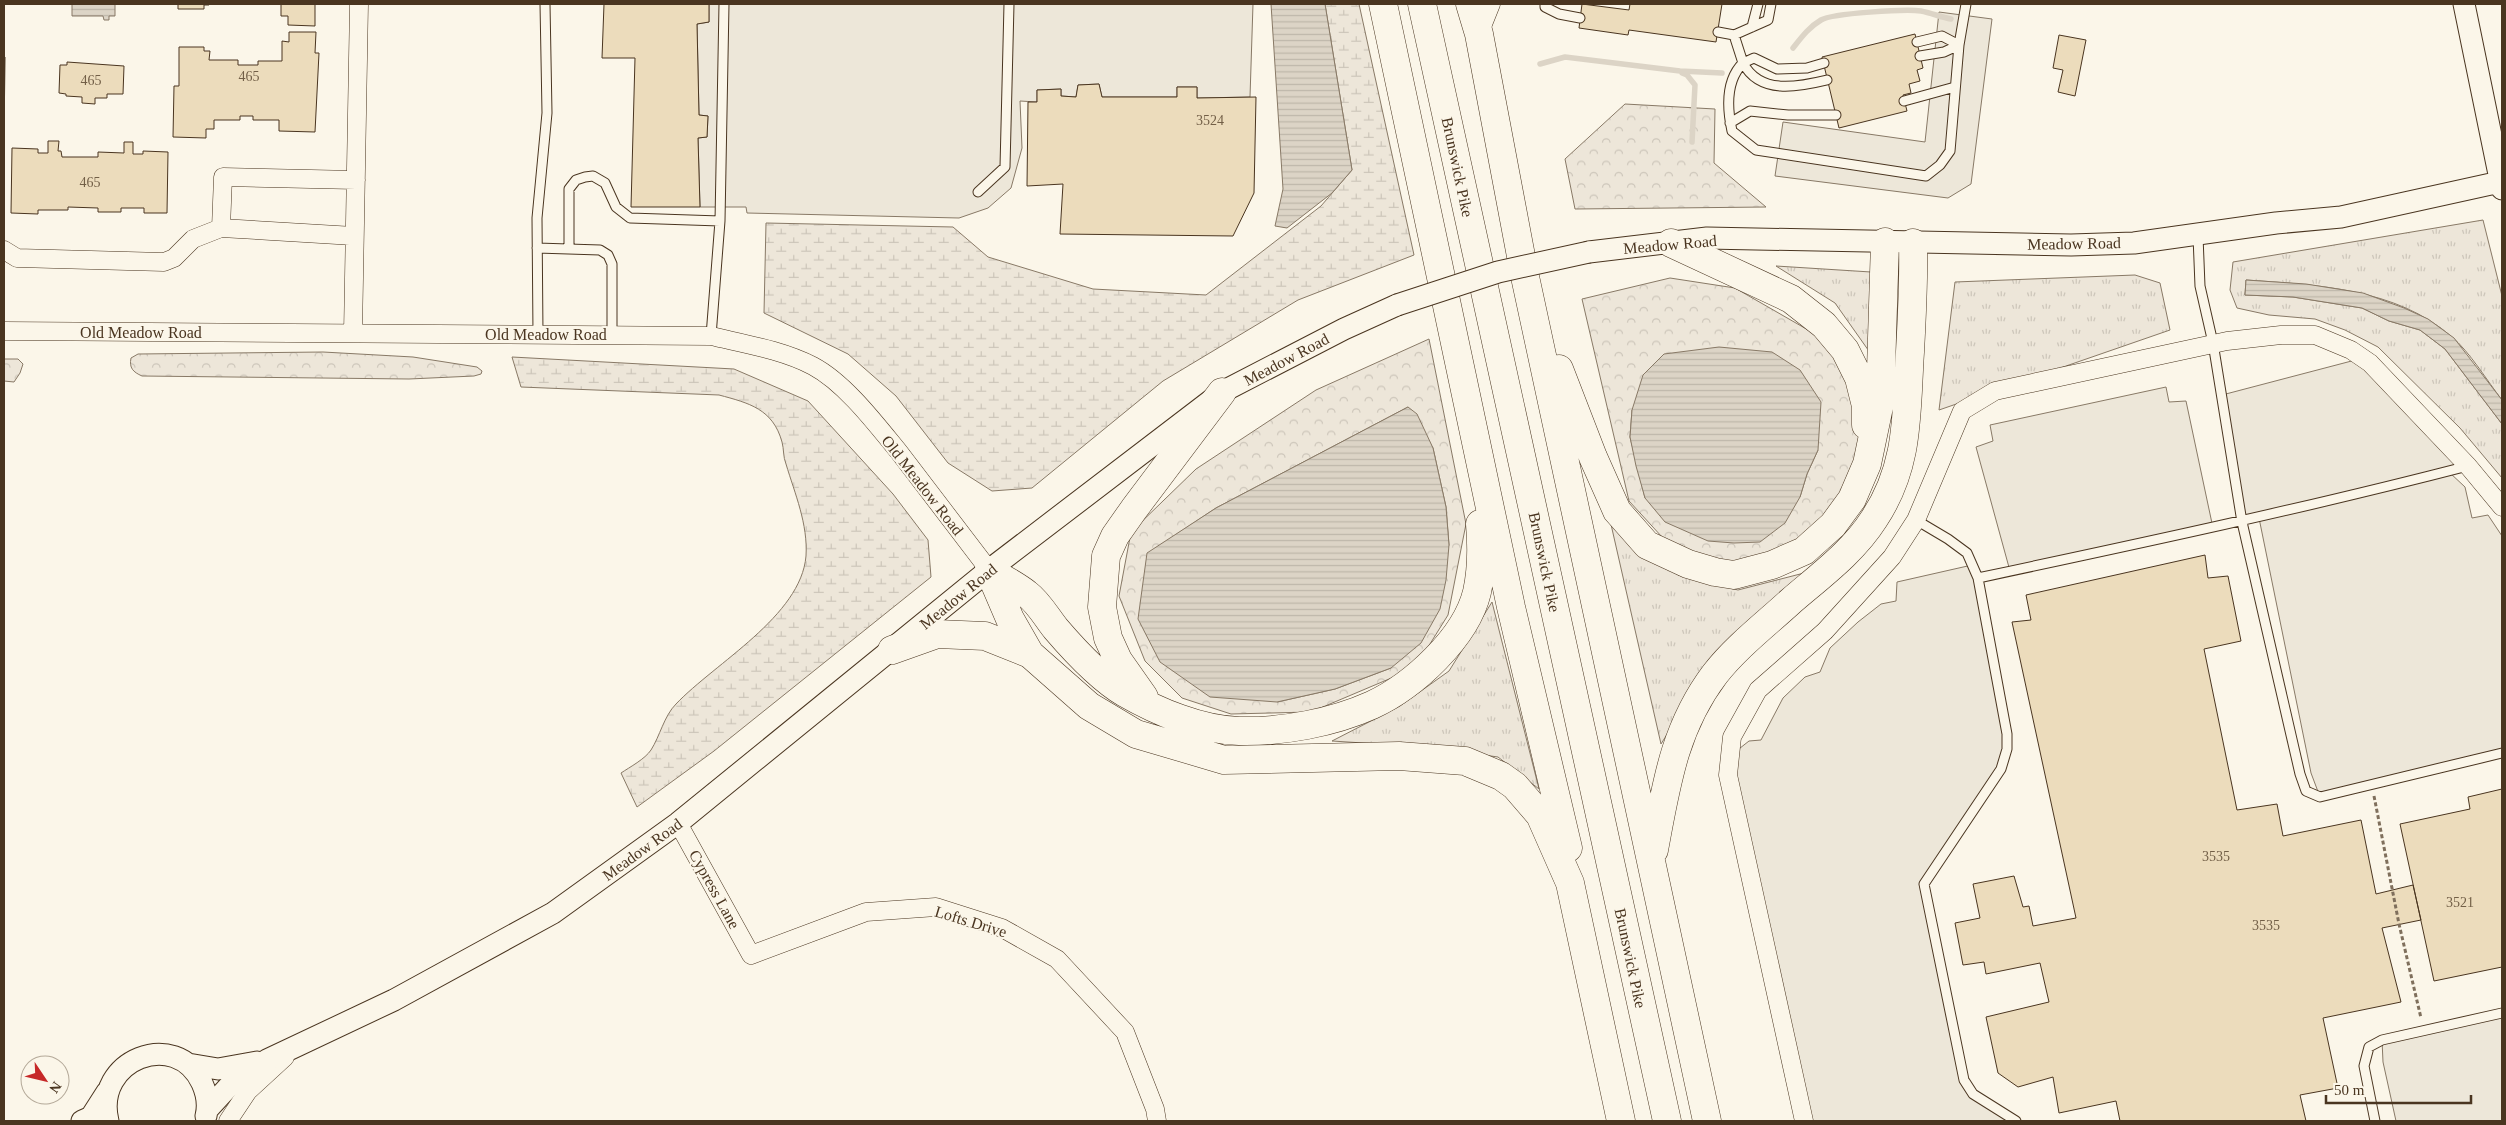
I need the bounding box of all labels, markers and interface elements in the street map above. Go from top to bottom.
house number: 465 [239,69,260,84]
house number: 465 [81,73,102,88]
house number: 3524 [1196,113,1224,128]
street label: Brunswick Pike [1439,116,1476,219]
house number: 465 [80,175,101,190]
street label: Meadow Road [1623,232,1717,257]
street label: Meadow Road [2027,234,2121,253]
street label: Old Meadow Road [80,324,202,341]
street label: Old Meadow Road [485,326,607,343]
street label: Meadow Road [1241,330,1332,389]
street label: Old Meadow Road [878,432,967,539]
street label: Brunswick Pike [1526,511,1563,614]
street label: Meadow Road [917,560,1000,632]
street label: Meadow Road [599,815,685,884]
street label: Cypress Lane [685,847,743,932]
house number: 3535 [2202,849,2230,864]
house number: 3521 [2446,895,2474,910]
street label: Lofts Drive [933,903,1009,940]
street label: Brunswick Pike [1612,907,1649,1010]
house number: 3535 [2252,918,2280,933]
north arrow [20,1055,70,1105]
scale bar [2326,1072,2471,1104]
text: N [46,1079,64,1096]
text: 50 m [2334,1082,2365,1098]

